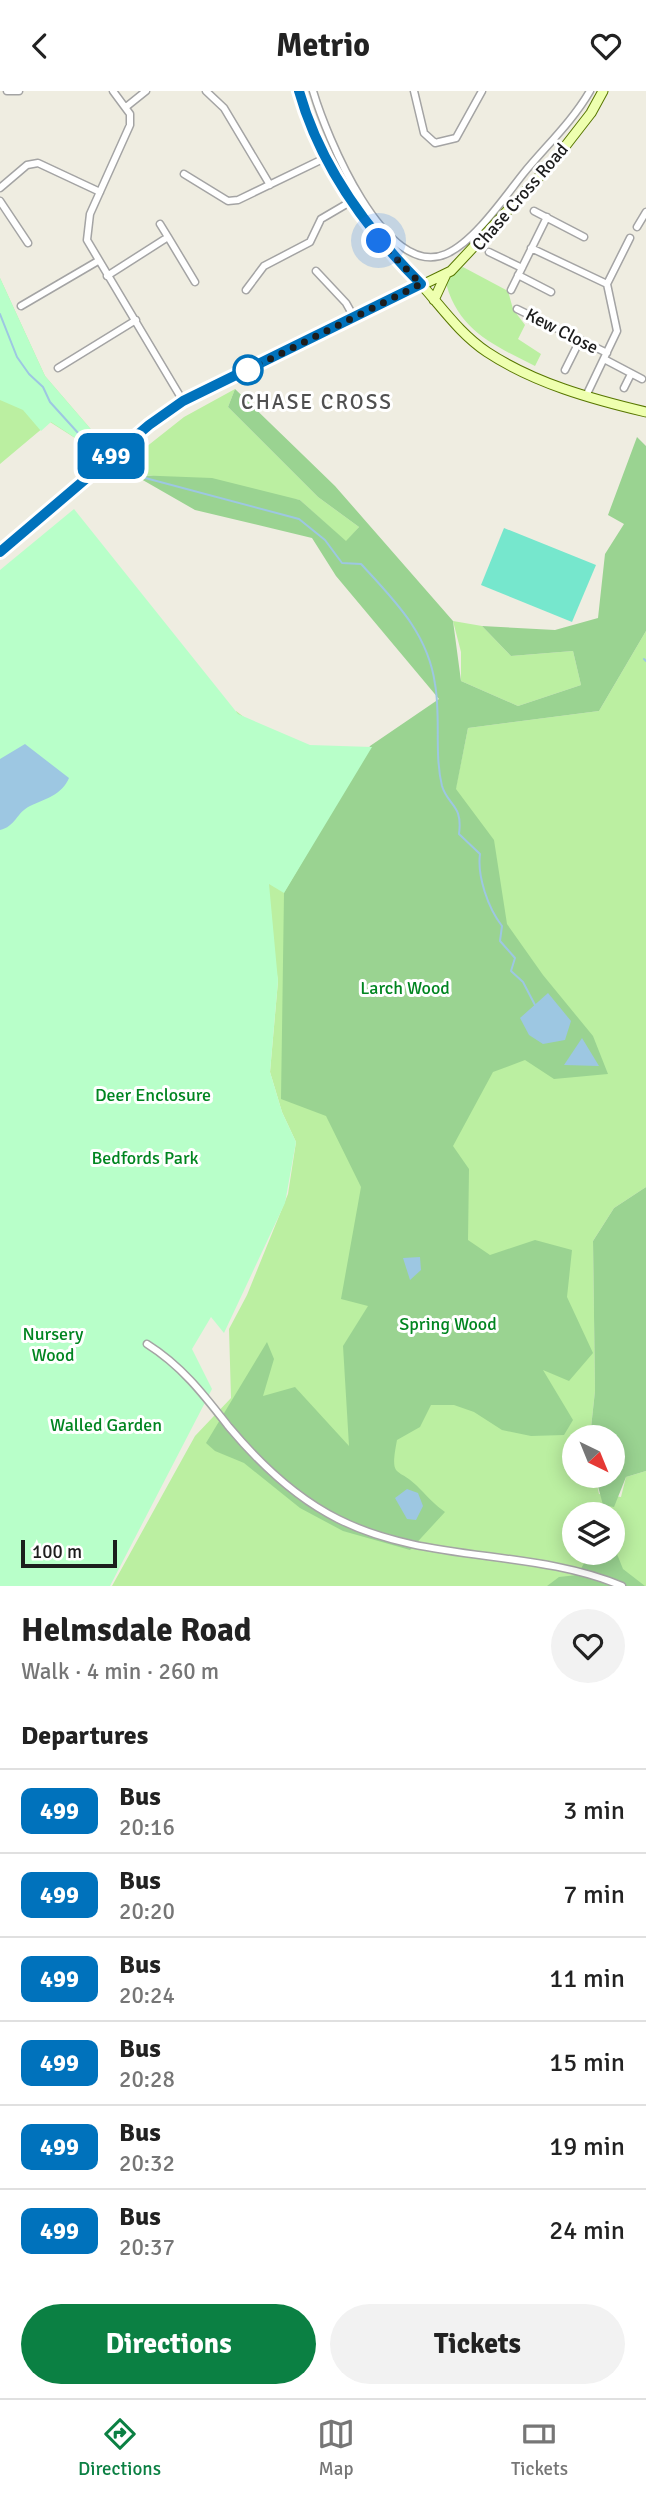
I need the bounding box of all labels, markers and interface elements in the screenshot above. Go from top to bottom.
text: Metrio [276,26,370,65]
icon: back [21,27,59,65]
icon: heart [587,27,625,65]
street label: Chase Cross Road [467,139,573,255]
your location [361,223,396,258]
street label: Kew Close [522,303,602,359]
unlabelled marker [233,355,263,385]
district label: CHASE CROSS [241,389,393,415]
line badge: 499 [71,433,151,479]
text: 499 [92,441,130,471]
park label: Larch Wood [360,977,450,999]
park label: Deer Enclosure [95,1084,211,1106]
park label: Bedfords Park [91,1147,199,1169]
park label: Spring Wood [399,1313,497,1335]
park label: Nursery Wood [22,1323,84,1366]
park label: Walled Garden [50,1414,162,1436]
north arrow [562,1425,625,1487]
map controls [562,1425,625,1565]
button: layers [562,1502,625,1565]
scale bar [21,1537,117,1569]
text: 100 m [32,1540,82,1564]
button: heart [551,1609,625,1683]
text: Helmsdale Road [21,1610,252,1651]
text: Walk · 4 min · 260 m [21,1657,219,1686]
text: Departures [21,1720,148,1752]
text: Bus [119,1781,161,1813]
text: 3 min [563,1795,625,1827]
text: 499 [40,1796,79,1826]
text: 20:16 [119,1813,175,1842]
text: Bus [119,1865,161,1897]
text: 7 min [563,1879,625,1911]
text: 499 [40,1880,79,1910]
text: 20:20 [119,1897,175,1926]
text: Bus [119,1949,161,1981]
text: 11 min [549,1963,625,1995]
text: 499 [40,1964,79,1994]
text: 20:24 [119,1981,175,2010]
text: Bus [119,2033,161,2065]
text: 15 min [549,2047,625,2079]
text: 499 [40,2048,79,2078]
text: 20:28 [119,2065,175,2094]
text: Bus [119,2117,161,2149]
text: 19 min [549,2131,625,2163]
text: 499 [40,2132,79,2162]
text: 20:32 [119,2149,175,2178]
text: Bus [119,2201,161,2233]
text: 24 min [549,2215,625,2247]
text: 499 [40,2216,79,2246]
text: 20:37 [119,2233,175,2262]
button: Directions [21,2304,316,2384]
button: Tickets [330,2304,625,2384]
tab: Directions [78,2415,161,2481]
tab: Map [317,2415,355,2481]
tab: Tickets [511,2415,568,2481]

